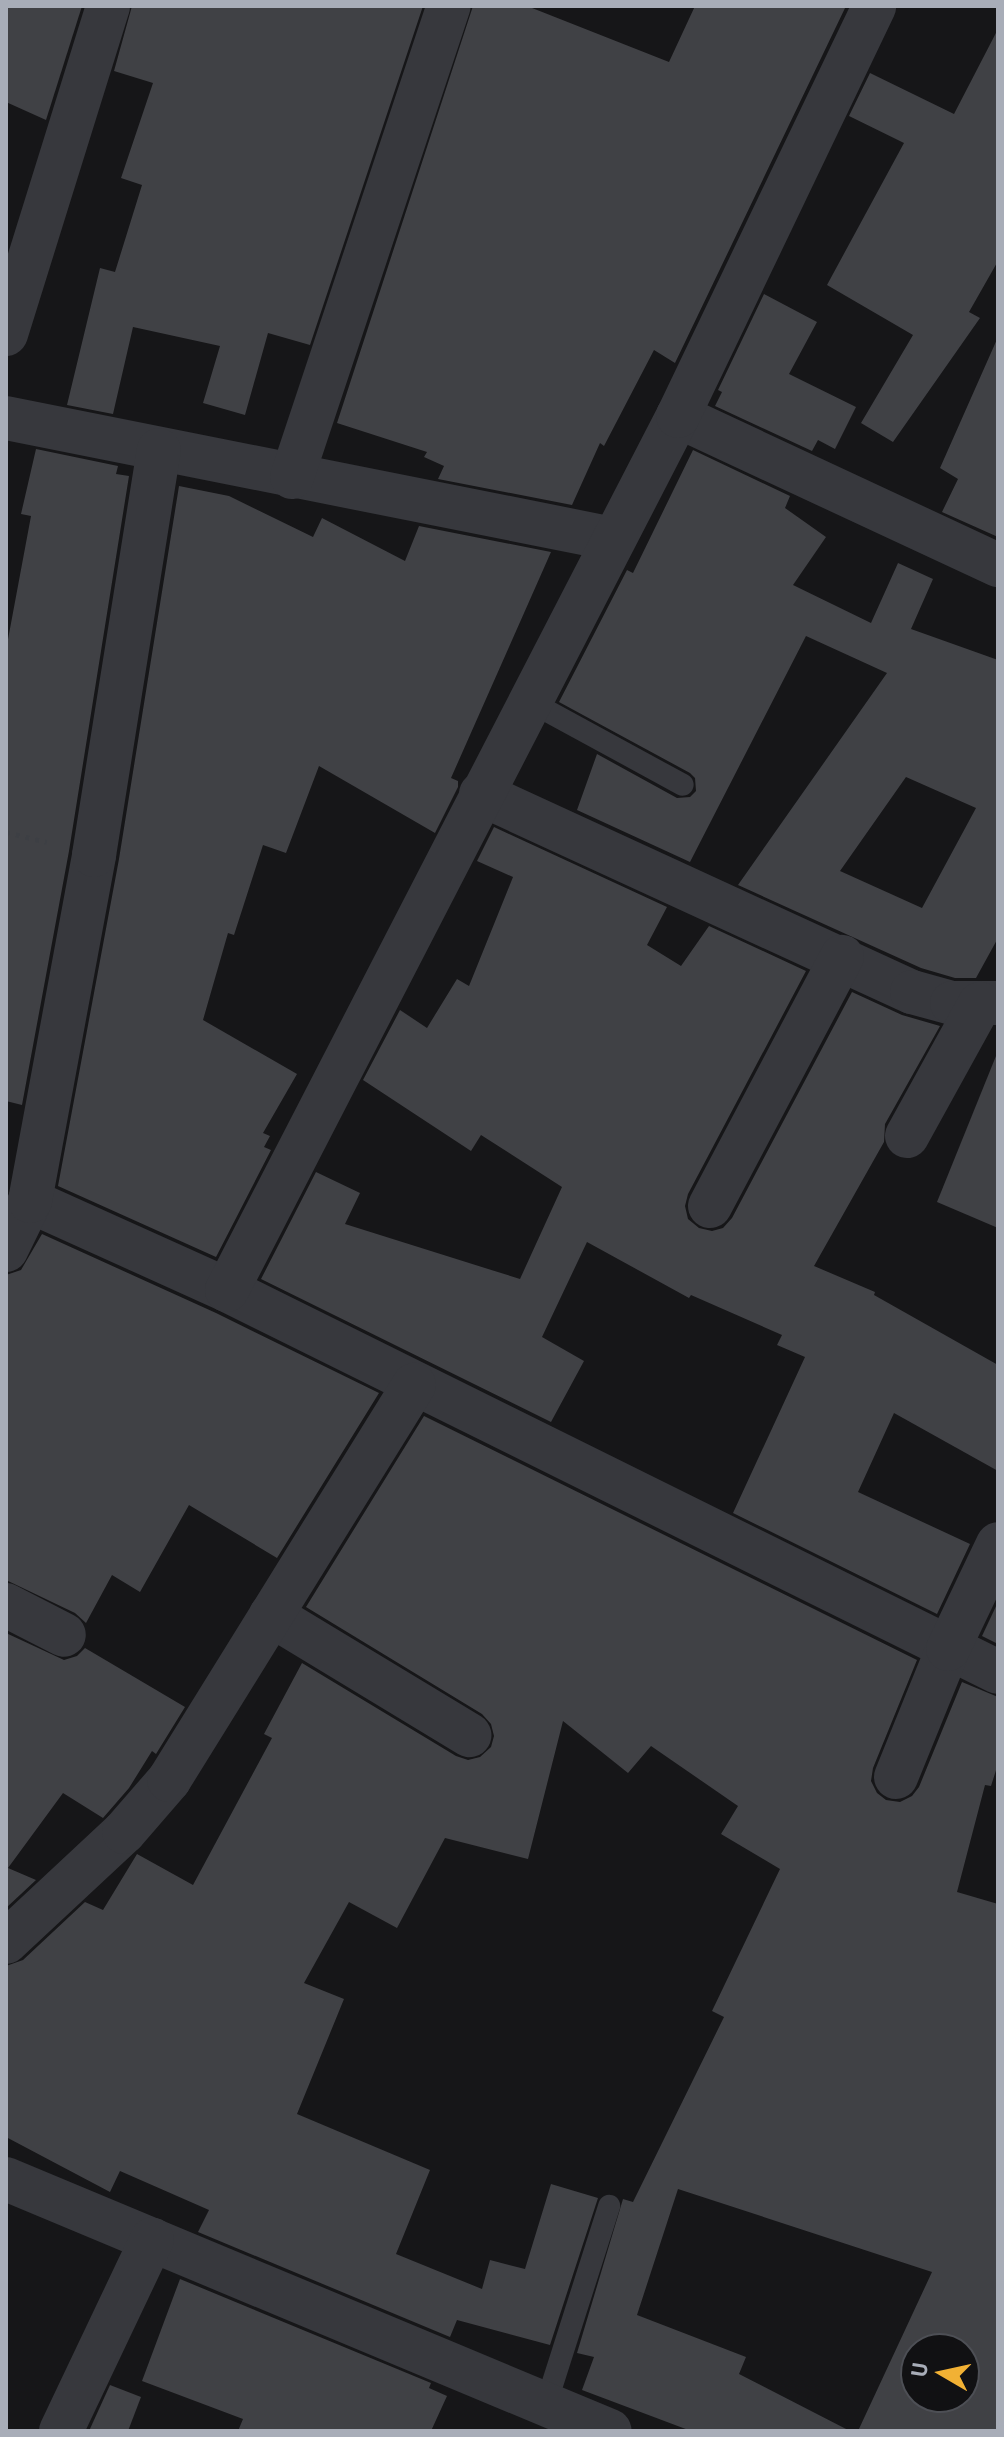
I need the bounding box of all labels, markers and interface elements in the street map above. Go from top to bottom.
north arrow [900,2333,980,2413]
text: U [904,2361,932,2378]

